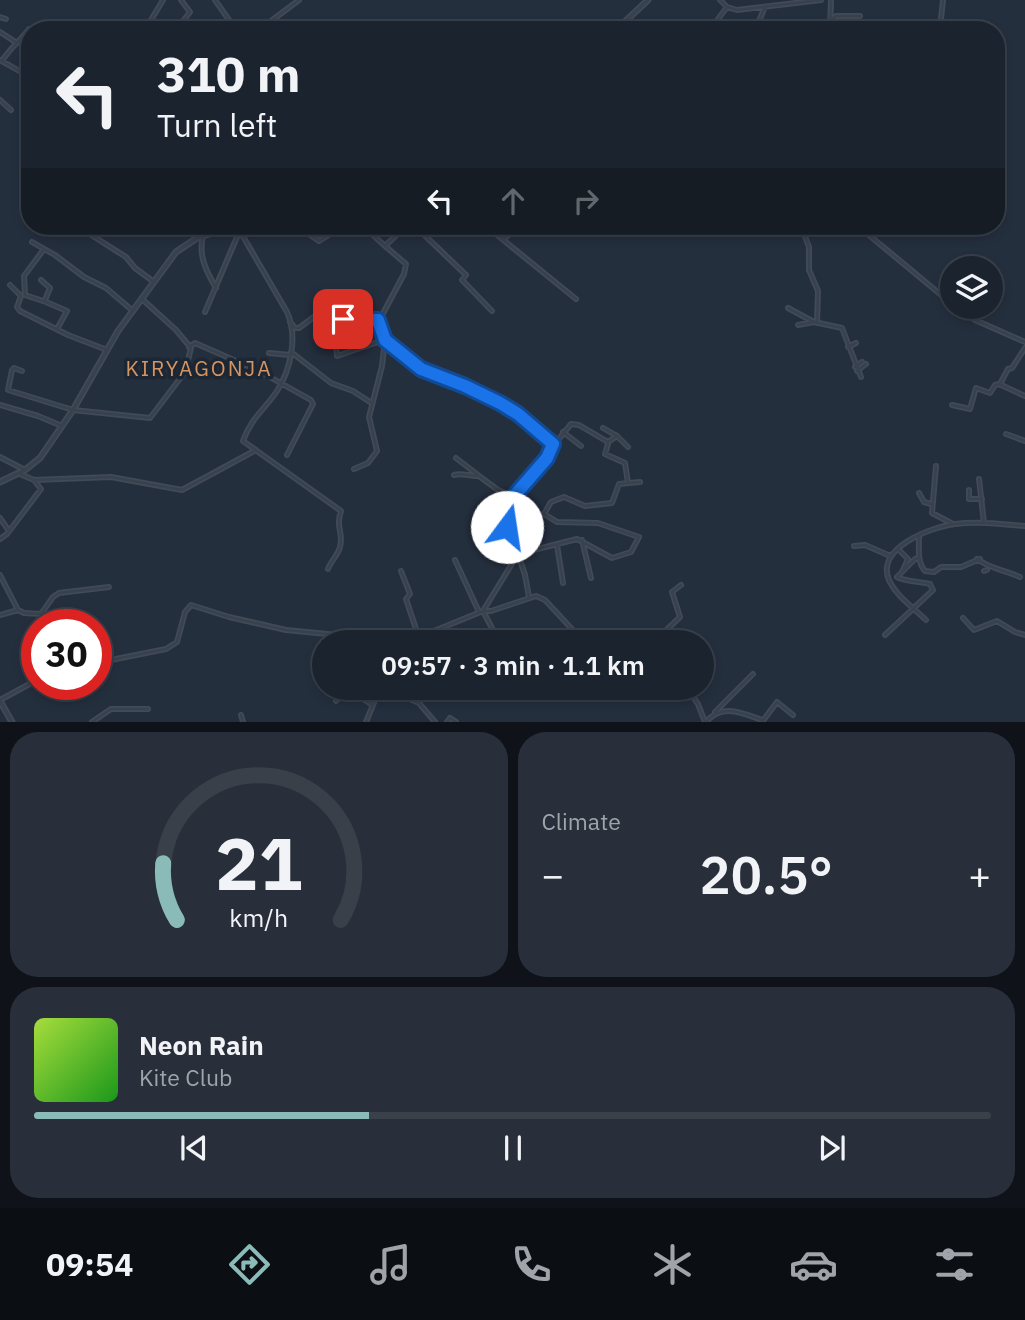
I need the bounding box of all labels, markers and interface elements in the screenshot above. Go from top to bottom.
text: 310 m [157,42,301,105]
icon: left [42,49,133,140]
text: Turn left [157,104,277,146]
icon: left [421,182,459,220]
icon: ahead [494,182,532,220]
icon: right [567,182,605,220]
map controls [940,256,1003,319]
button: layers [940,256,1003,319]
pin [313,289,373,349]
icon: arrive [324,300,362,338]
district label: KIRYAGONJA [125,354,273,382]
position arrow [470,490,544,564]
speed limit sign: 30 [21,609,112,700]
text: 09:57 · 3 min · 1.1 km [381,648,645,682]
text: Climate [542,806,621,836]
text: 21 [215,816,302,911]
text: 20.5° [699,841,833,908]
text: − [542,850,564,899]
text: + [968,850,991,899]
text: km/h [229,901,288,934]
text: Neon Rain [139,1028,264,1062]
text: Kite Club [139,1062,232,1092]
icon: previous [175,1129,213,1167]
icon: pause [494,1129,532,1167]
icon: next [813,1129,851,1167]
icon: directions [225,1240,274,1289]
icon: music [366,1240,415,1289]
icon: phone [507,1240,556,1289]
icon: climate [648,1240,697,1289]
icon: car [789,1240,838,1289]
icon: filters [930,1240,979,1289]
text: 09:54 [46,1243,133,1285]

